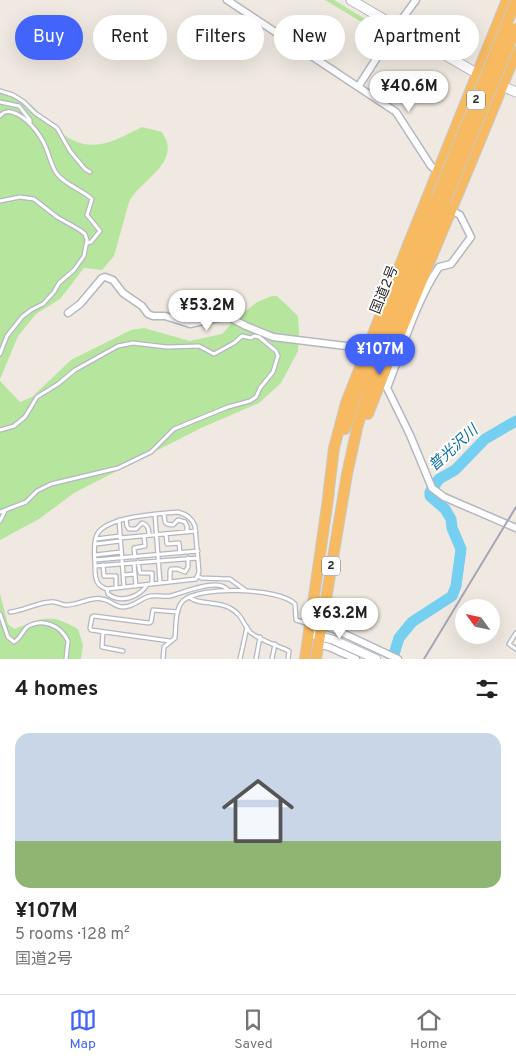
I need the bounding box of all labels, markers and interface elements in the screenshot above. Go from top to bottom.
chip: Buy [15,15,83,60]
chip: Rent [93,15,167,60]
chip: Filters [177,15,264,60]
chip: New [274,15,345,60]
chip: Apartment [355,15,479,60]
pin: ¥40.6M [368,70,450,113]
text: ¥40.6M [380,77,438,97]
road number: 2 [467,90,485,110]
street label: 国道2号 [368,263,402,317]
pin: ¥53.2M [166,290,248,332]
text: ¥53.2M [179,296,235,316]
pin: ¥107M [345,334,415,376]
text: ¥107M [356,340,404,360]
water label: 普光沢川 [425,421,484,476]
road number: 2 [322,556,340,576]
pin: ¥63.2M [299,598,381,640]
north arrow [455,599,500,644]
map controls [455,599,500,644]
text: ¥63.2M [312,604,368,624]
icon: filters [473,675,501,703]
text: 4 homes [15,676,98,703]
icon: home [213,766,303,856]
text: ¥107M [15,898,78,925]
text: 5 rooms · 128 m² [15,925,130,945]
text: 国道2号 [15,950,73,970]
tab: Map [69,1006,97,1053]
tab: Saved [234,1006,273,1053]
tab: Home [410,1006,447,1053]

